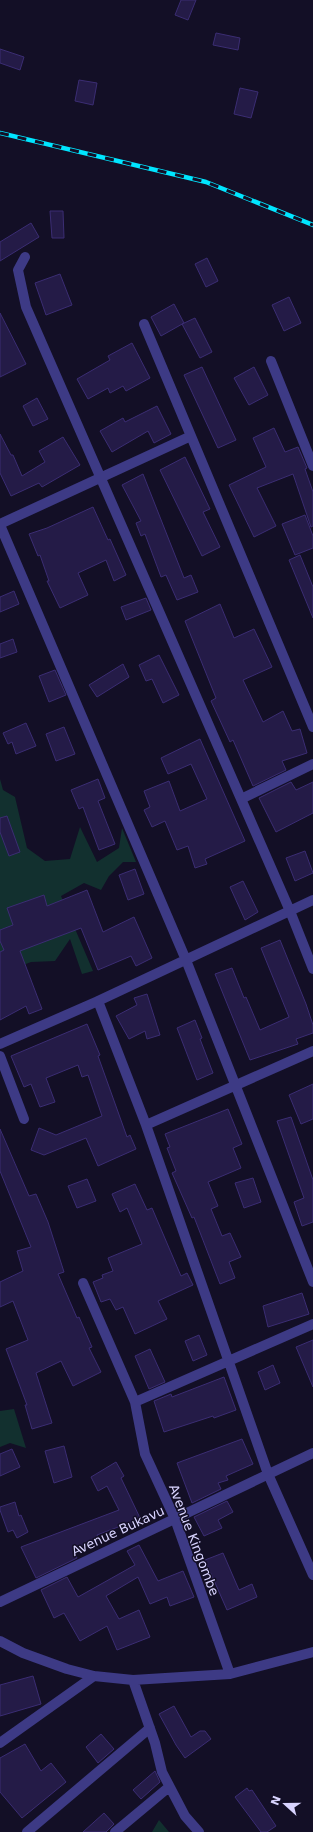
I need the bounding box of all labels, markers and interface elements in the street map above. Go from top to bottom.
street label: Avenue Kingombe [166,1482,222,1598]
street label: Avenue Bukavu [69,1503,167,1559]
north arrow [265,1784,305,1824]
text: N [268,1794,284,1807]

